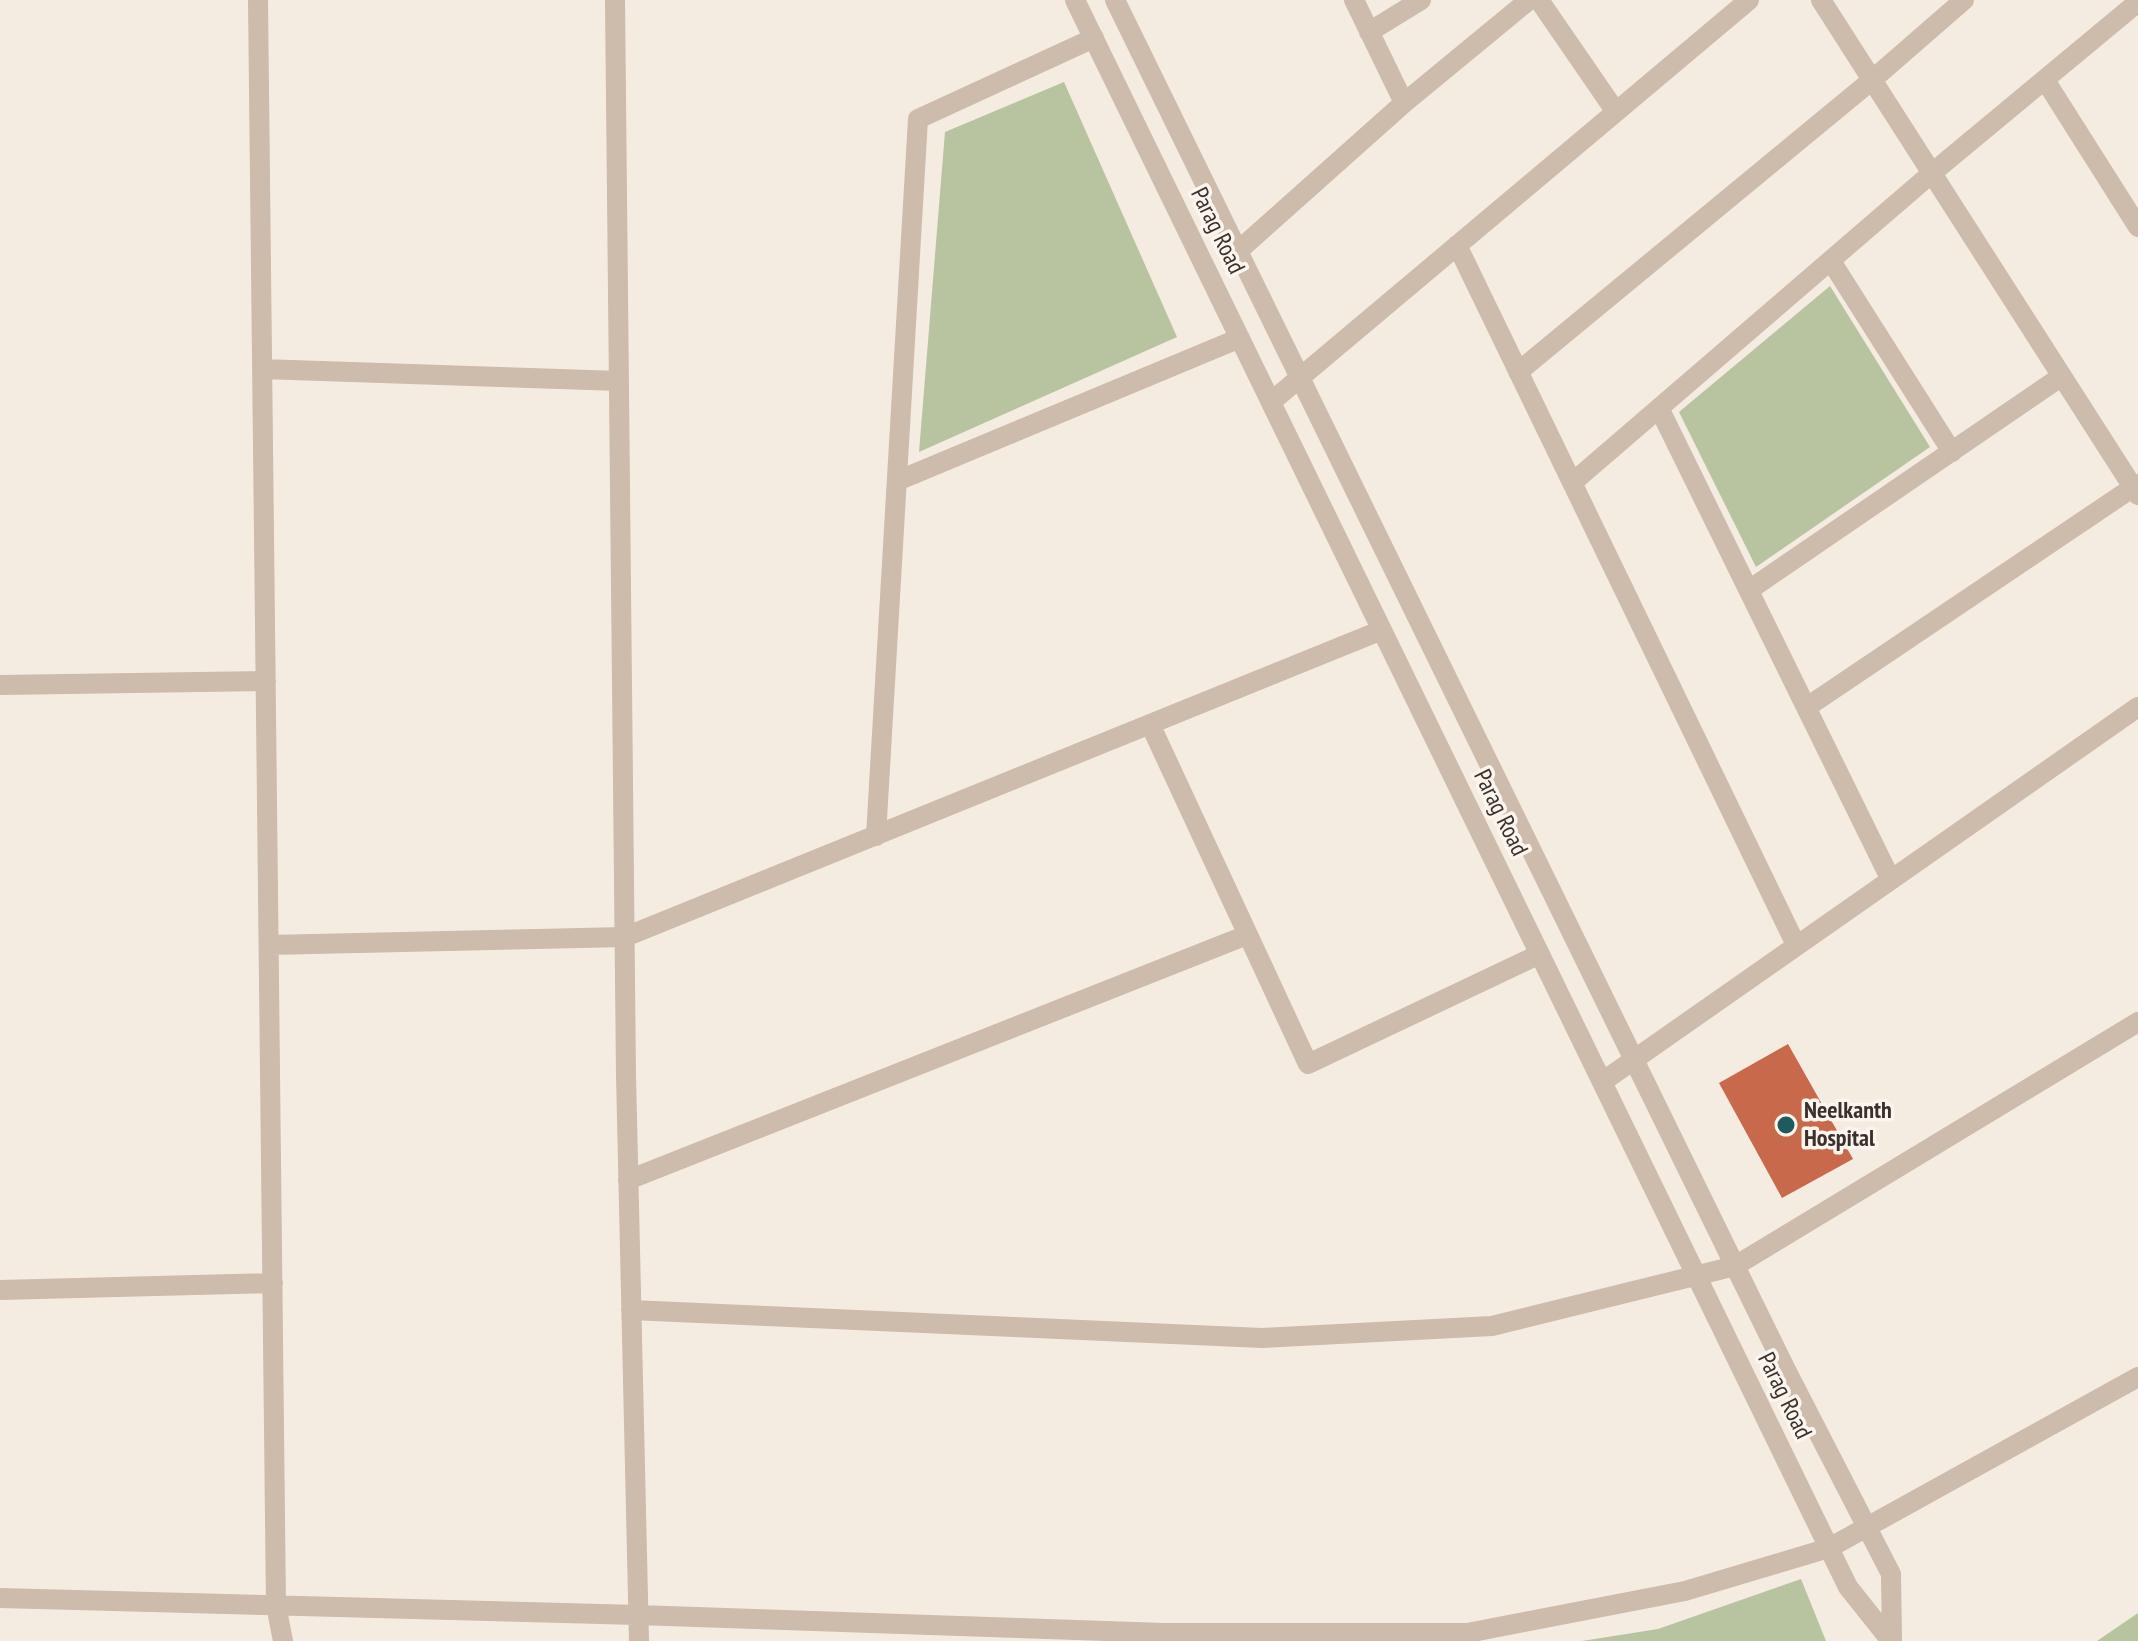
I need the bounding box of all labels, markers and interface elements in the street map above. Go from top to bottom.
street label: Parag Road [1184,183,1250,279]
street label: Parag Road [1467,765,1533,861]
place label: Neelkanth Hospital [1804,1097,1892,1153]
marker: Neelkanth Hospital [1775,1114,1797,1136]
street label: Parag Road [1751,1348,1817,1444]

